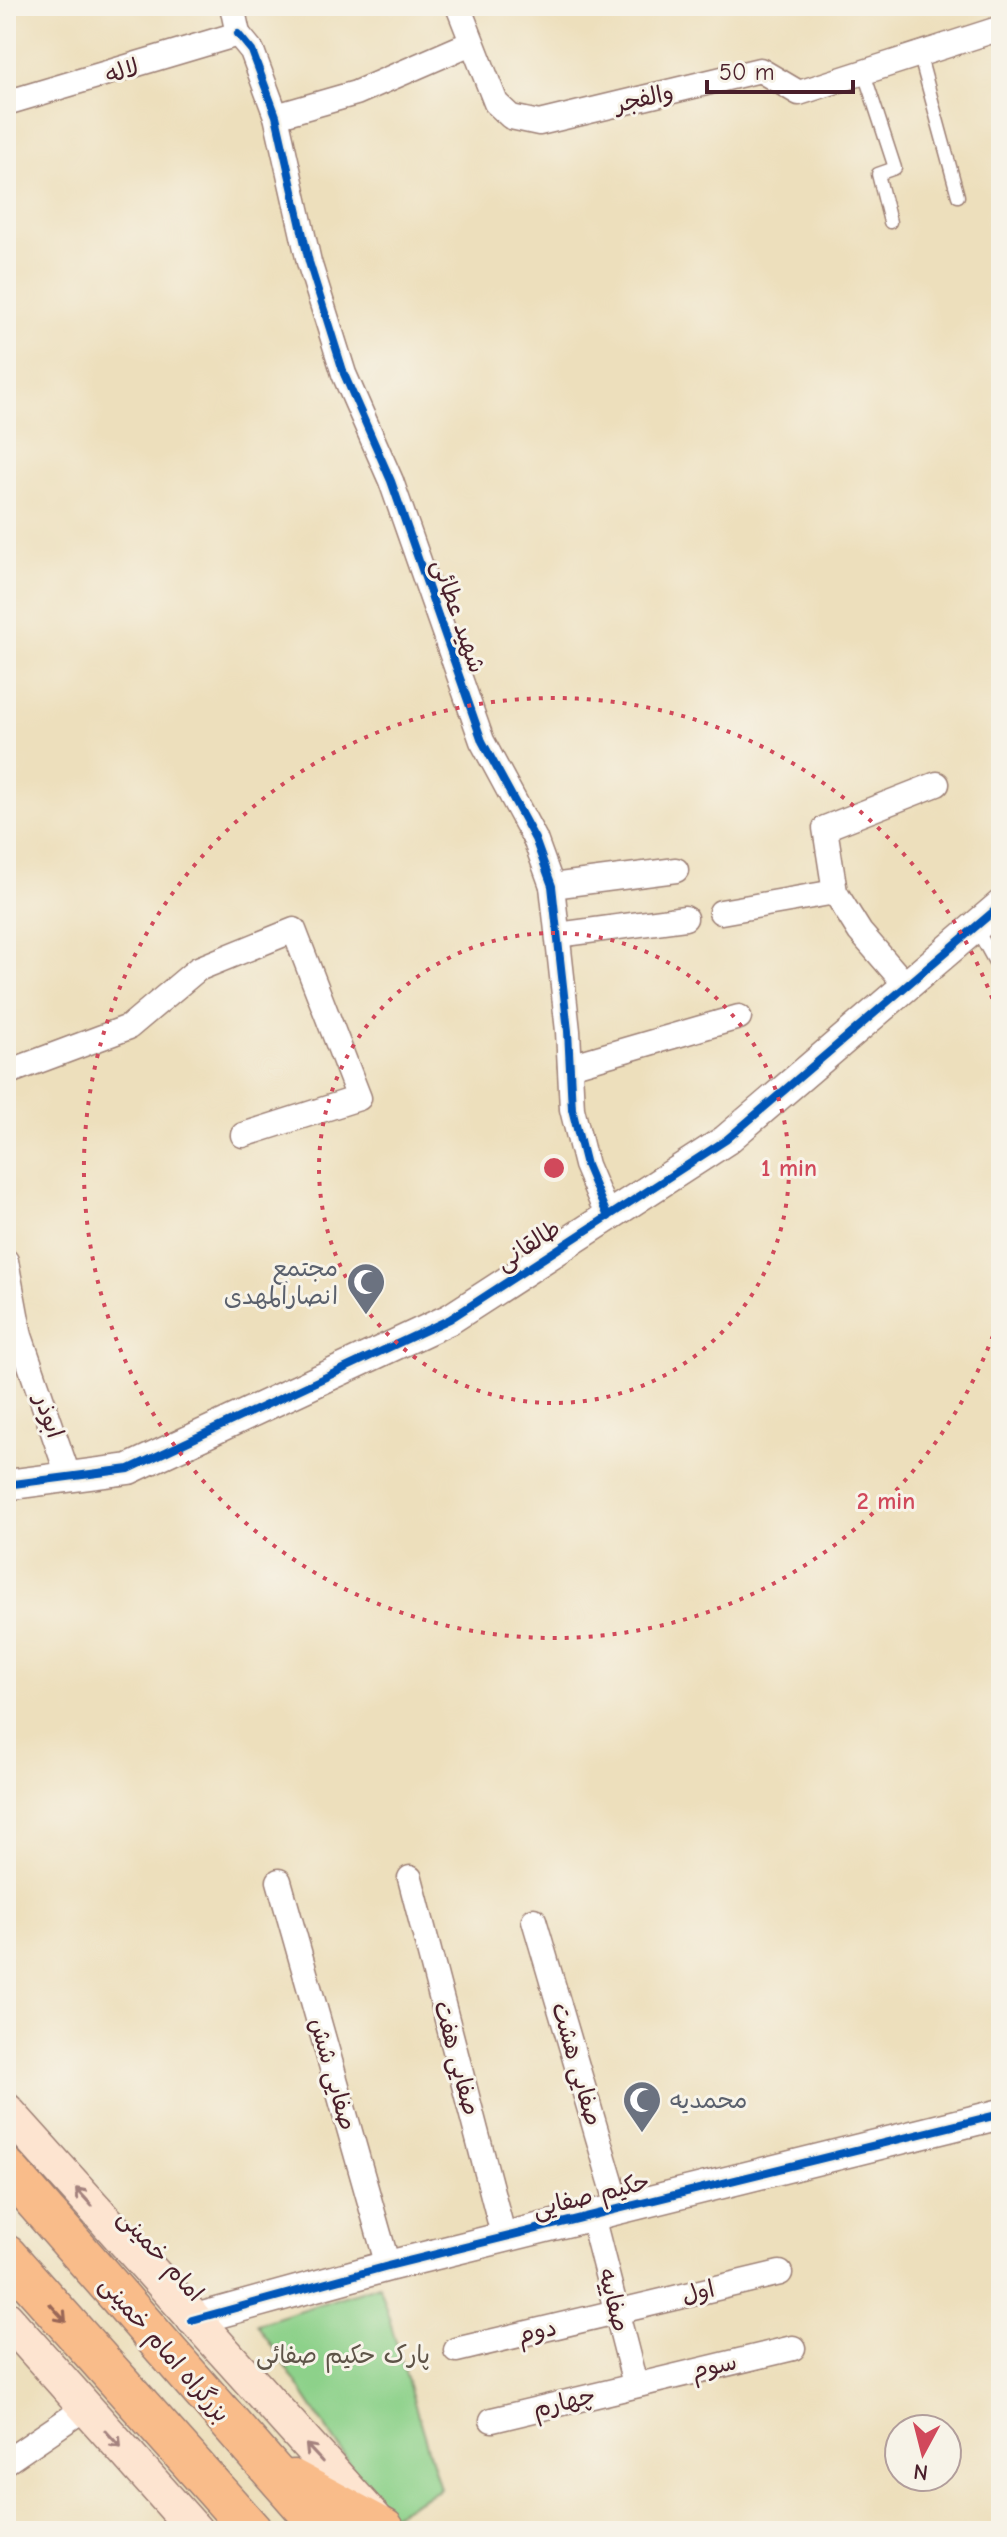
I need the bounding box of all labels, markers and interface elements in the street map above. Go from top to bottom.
scale bar [707,44,853,94]
street label: لاله [102,53,142,89]
text: 50 m [719,58,775,86]
street label: والفجر [610,78,676,119]
street label: شهید عطائی [426,555,492,677]
centre of rings [540,1154,568,1182]
text: 1 min [761,1154,817,1182]
street label: طالقانی [490,1214,566,1277]
place label: مجتمع انصارالمهدی [224,1254,338,1310]
mosque icon: مجتمع انصارالمهدی [345,1261,387,1316]
street label: ابوذر [27,1388,69,1442]
text: 2 min [857,1487,915,1515]
street label: صفایی هفت [427,1998,486,2119]
street label: صفایی هشت [545,1999,608,2129]
street label: صفایی شش [303,2015,362,2134]
mosque icon: محمدیه [621,2079,663,2134]
place label: محمدیه [670,2086,747,2114]
street label: حکیم صفایی [530,2167,653,2227]
one-way arrow [75,2188,93,2208]
street label: امام خمینی [109,2203,210,2310]
street label: صفاییه [593,2265,635,2335]
street label: بزرگراه امام خمینی [91,2270,236,2430]
street label: اول [679,2274,717,2310]
one-way arrow [48,2302,67,2323]
street label: دوم [515,2313,560,2354]
park label: پارک حکیم صفائی [256,2341,430,2373]
street label: سوم [689,2347,740,2389]
street label: چهارم [530,2381,599,2427]
north arrow [883,2413,963,2493]
one-way arrow [104,2429,123,2449]
one-way arrow [306,2443,324,2463]
text: N [912,2458,929,2486]

